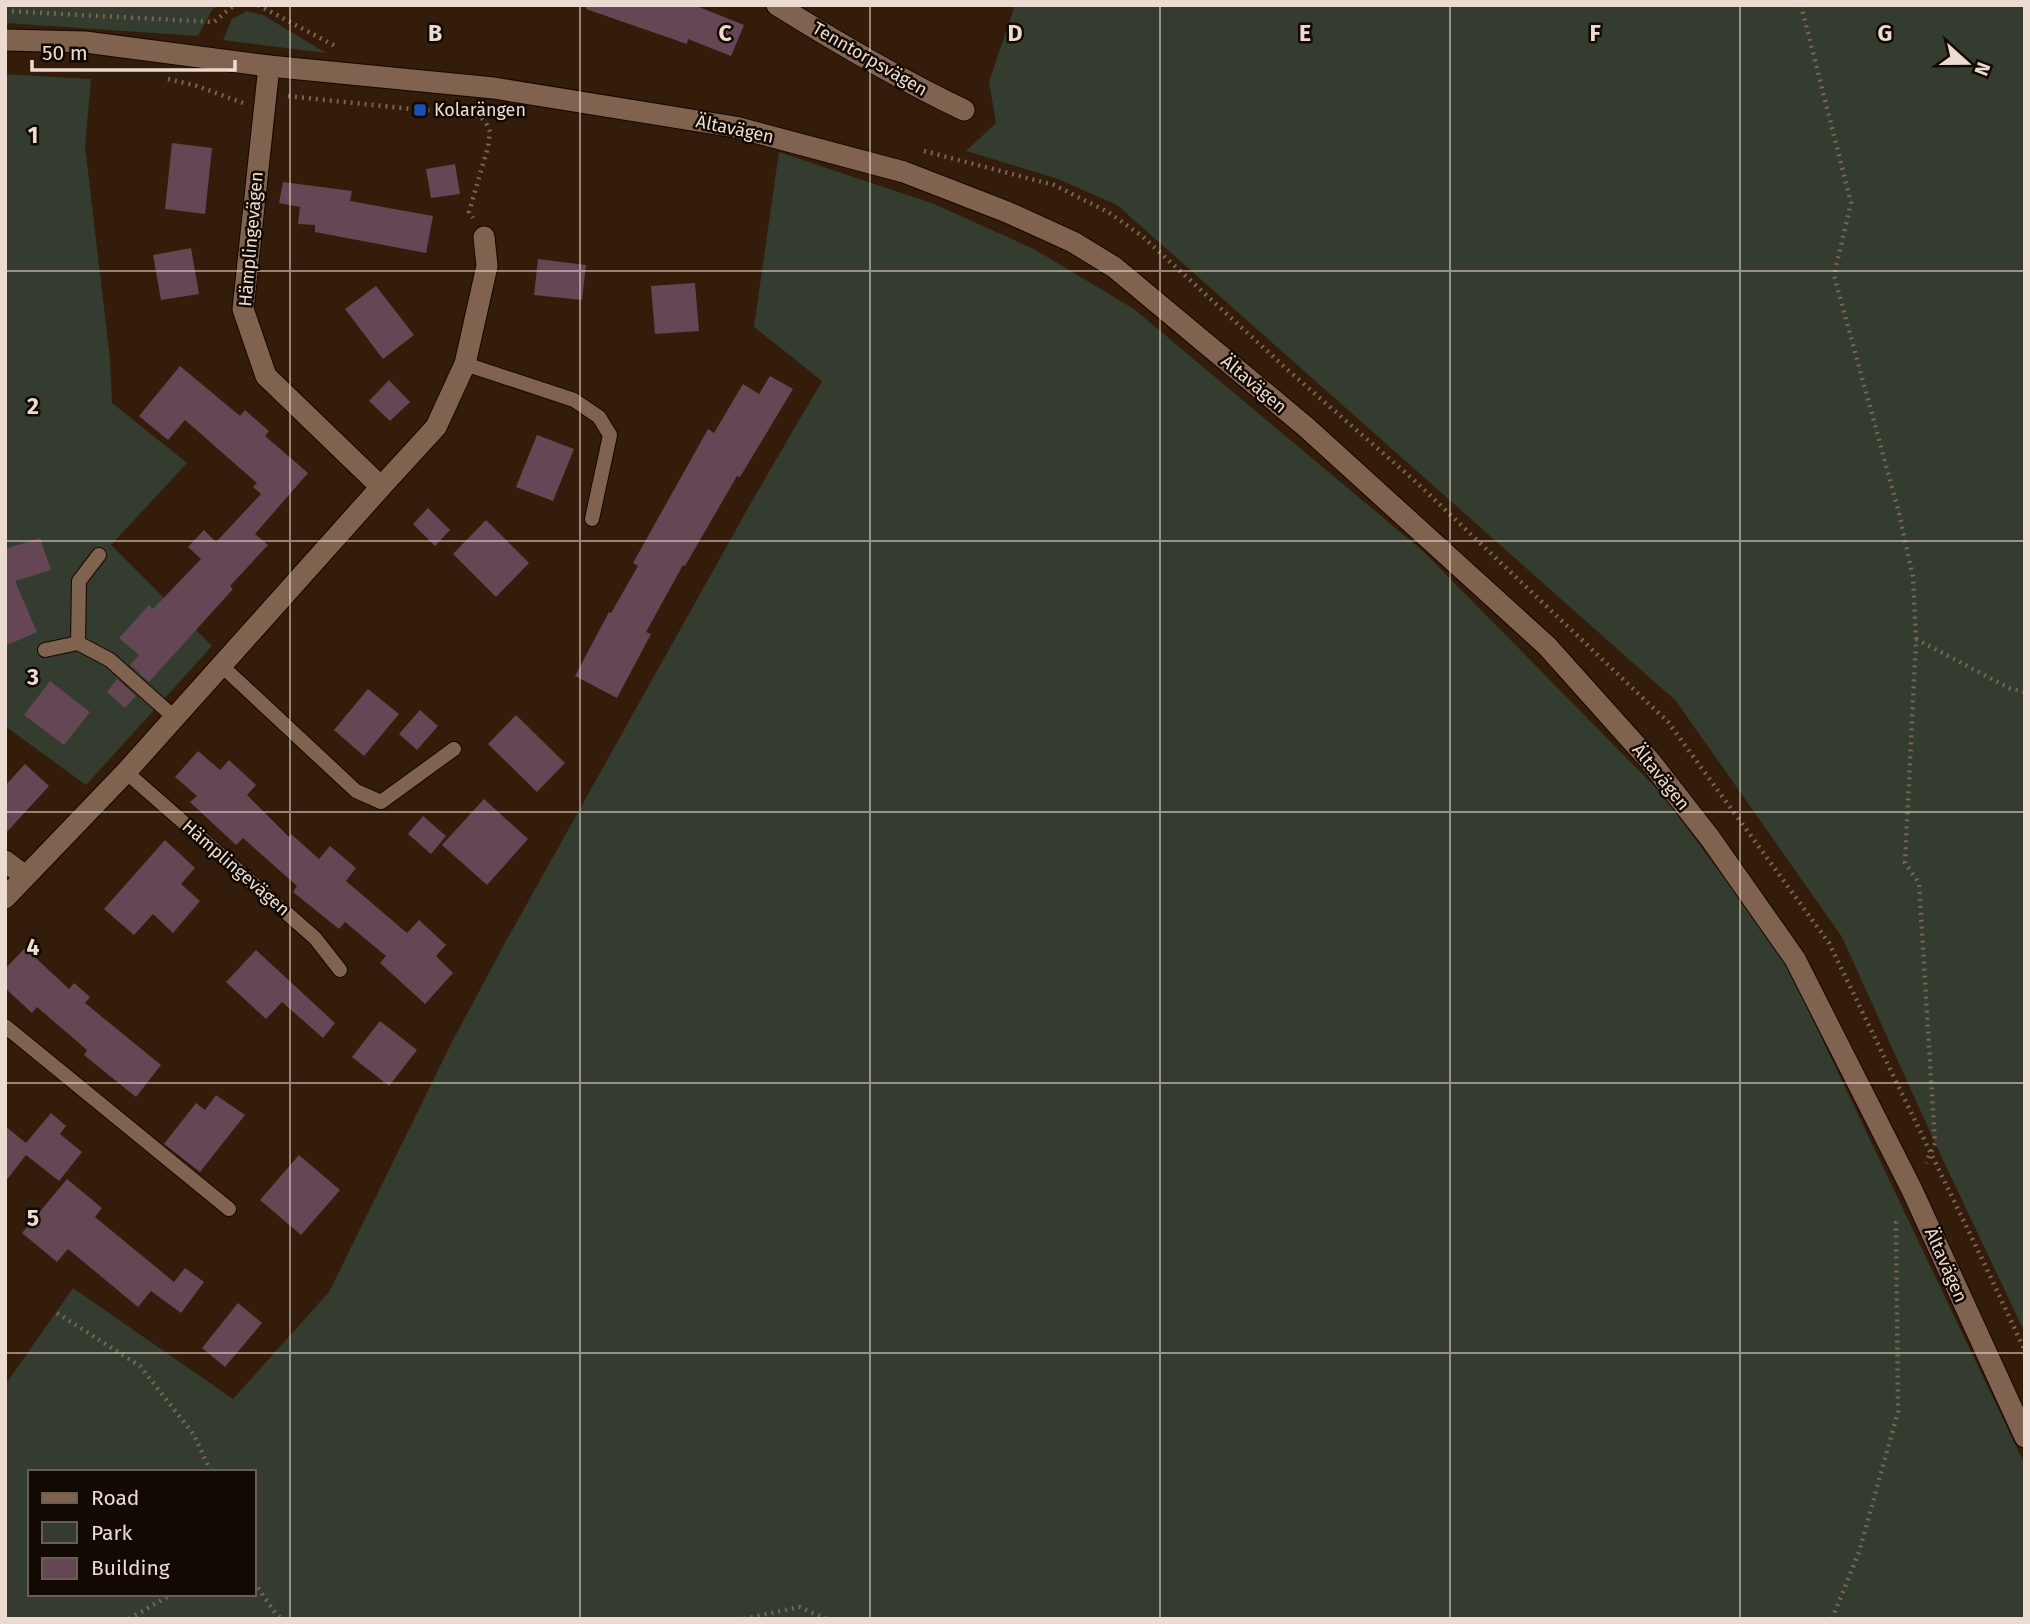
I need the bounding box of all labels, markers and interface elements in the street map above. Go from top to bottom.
street label: Tenntorpsvägen [809,17,931,101]
text: B [428,19,442,47]
text: C [718,19,732,47]
text: D [1008,19,1023,47]
text: E [1299,19,1311,47]
text: F [1589,19,1601,47]
text: G [1878,19,1892,47]
scale bar [32,28,234,72]
north arrow [1932,28,2002,98]
text: 50 m [42,40,88,66]
text: N [1969,59,1995,79]
place label: Kolarängen [434,99,526,121]
marker: Kolarängen [412,102,428,118]
street label: Ältavägen [694,110,776,148]
text: 1 [28,121,38,149]
street label: Hämplingevägen [234,171,268,307]
street label: Ältavägen [1217,350,1291,418]
text: 2 [27,392,39,420]
text: 3 [26,663,39,691]
street label: Ältavägen [1628,739,1694,815]
street label: Hämplingevägen [178,815,294,921]
text: 4 [27,933,40,961]
text: 5 [27,1204,39,1232]
street label: Ältavägen [1920,1224,1972,1306]
legend [28,1470,256,1596]
text: Road [91,1485,139,1511]
text: Park [91,1520,133,1546]
text: Building [91,1555,170,1581]

